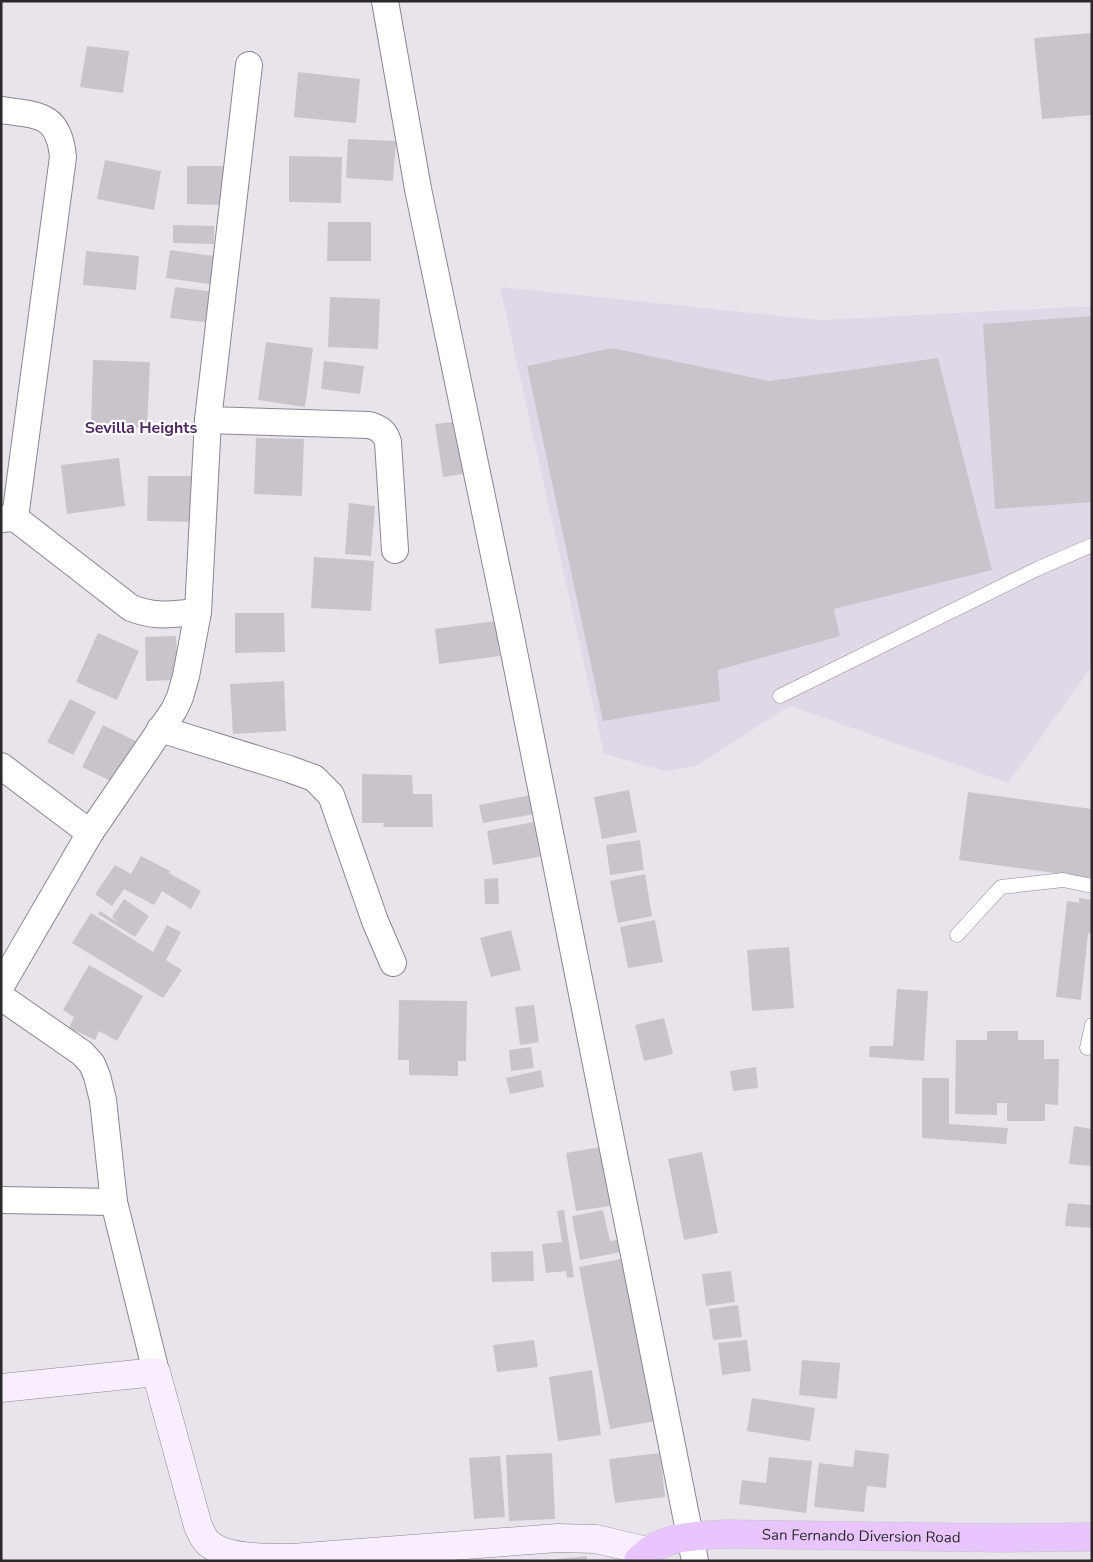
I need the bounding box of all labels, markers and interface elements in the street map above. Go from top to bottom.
district label: Sevilla Heights [85,417,197,439]
street label: San Fernando Diversion Road [762,1525,961,1547]

